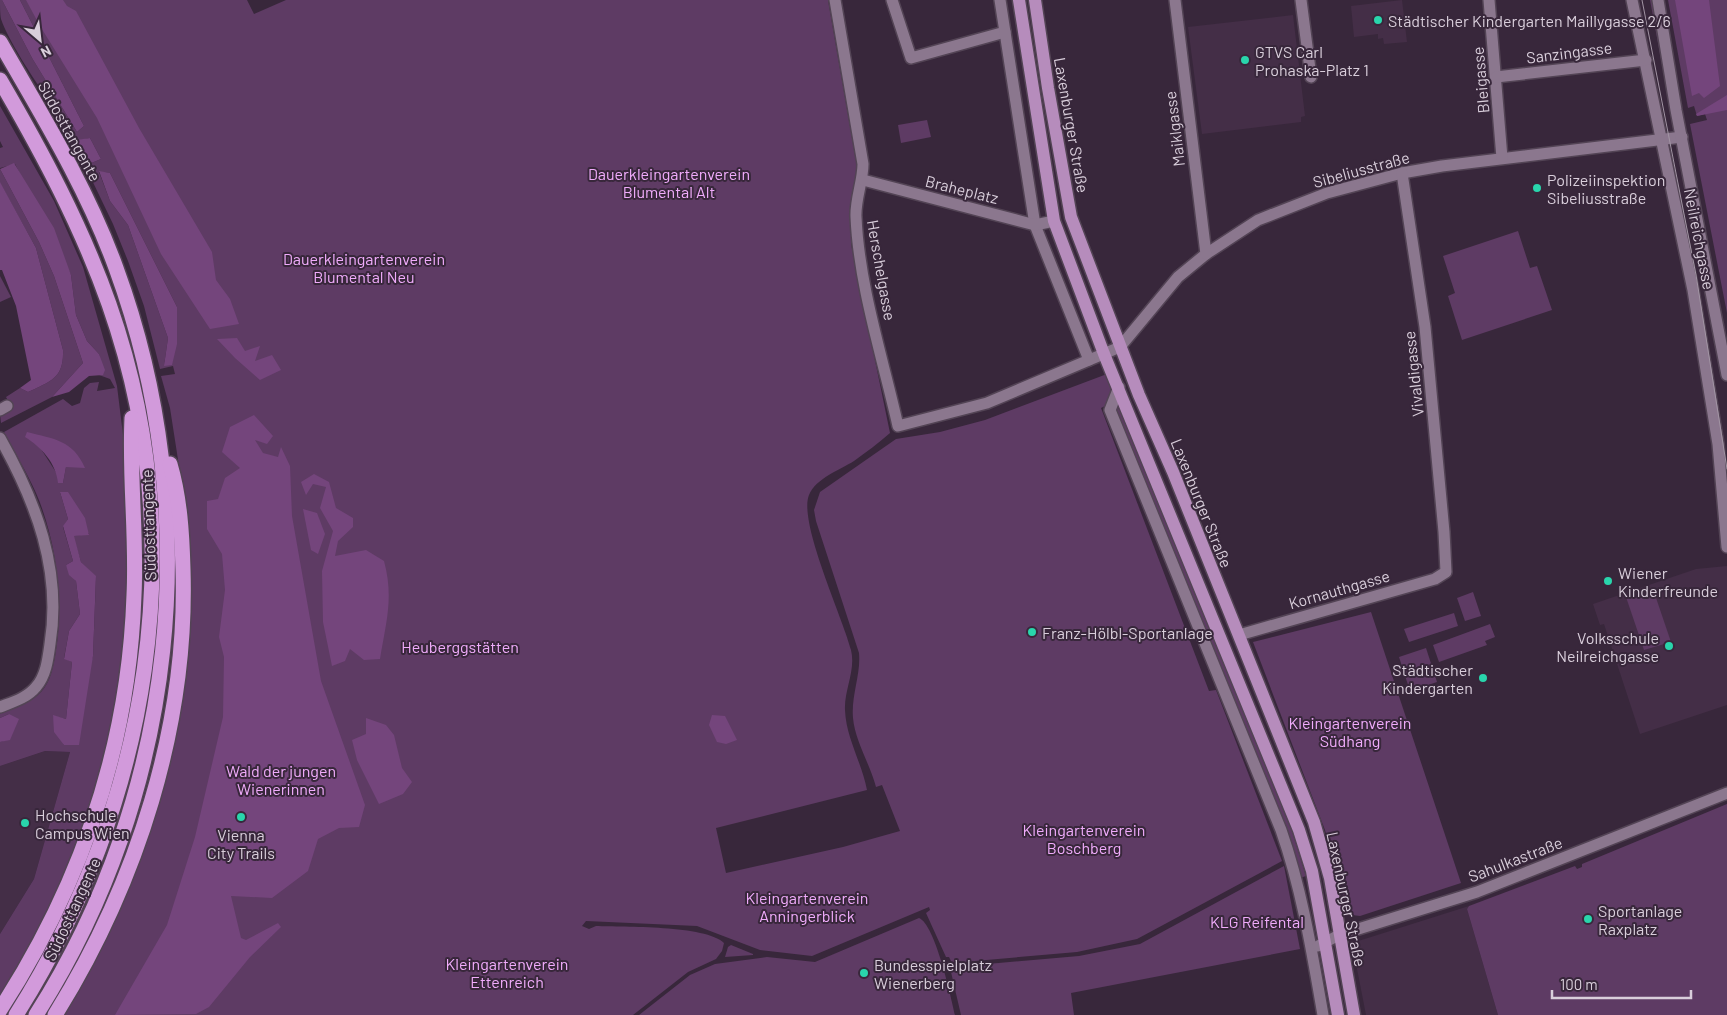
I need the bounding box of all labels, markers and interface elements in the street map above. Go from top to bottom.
place label: Städtischer Kindergarten Maillygasse 2/6 [1388,11,1671,30]
marker: Städtischer Kindergarten Maillygasse 2/6 [1372,14,1384,26]
north arrow [15,15,65,65]
street label: Sanzingasse [1525,37,1613,67]
text: N [38,42,54,62]
place label: GTVS Carl Prohaska-Platz 1 [1255,42,1369,79]
street label: Bleigasse [1468,46,1492,114]
marker: GTVS Carl Prohaska-Platz 1 [1239,54,1251,66]
street label: Laxenburger Straße [1051,56,1093,194]
street label: Südosttangente [35,78,105,184]
street label: Maiklgasse [1160,90,1188,168]
street label: Sibeliusstraße [1311,147,1411,191]
park label: Dauerkleingartenverein Blumental Alt [588,164,750,201]
place label: Polizeiinspektion Sibeliusstraße [1547,170,1665,207]
street label: Braheplatz [924,171,1000,207]
marker: Polizeiinspektion Sibeliusstraße [1531,182,1543,194]
street label: Neilreichgasse [1681,187,1719,291]
street label: Herschelgasse [864,218,900,322]
park label: Dauerkleingartenverein Blumental Neu [283,249,445,286]
street label: Vivaldigasse [1399,330,1427,418]
street label: Laxenburger Straße [1167,436,1237,570]
street label: Südosttangente [137,469,159,581]
place label: Wiener Kinderfreunde [1618,563,1718,600]
street label: Kornauthgasse [1286,565,1392,613]
marker: Wiener Kinderfreunde [1602,575,1614,587]
place label: Franz-Hölbl-Sportanlage [1042,623,1213,642]
marker: Franz-Hölbl-Sportanlage [1026,626,1038,638]
place label: Volksschule Neilreichgasse [1556,628,1659,665]
park label: Heuberggstätten [401,637,519,656]
marker: Volksschule Neilreichgasse [1663,640,1675,652]
place label: Städtischer Kindergarten [1382,660,1473,697]
marker: Städtischer Kindergarten [1477,672,1489,684]
park label: Kleingartenverein Südhang [1289,713,1411,750]
park label: Wald der jungen Wienerinnen [226,761,336,798]
place label: Hochschule Campus Wien [35,805,130,842]
marker: Vienna City Trails [235,811,247,823]
marker: Hochschule Campus Wien [19,817,31,829]
park label: Kleingartenverein Boschberg [1023,820,1145,857]
place label: Vienna City Trails [207,825,275,862]
street label: Laxenburger Straße [1323,830,1371,968]
street label: Sahulkastraße [1465,832,1565,886]
street label: Südosttangente [40,855,104,963]
park label: Kleingartenverein Anningerblick [746,888,868,925]
place label: Sportanlage Raxplatz [1598,901,1682,938]
park label: KLG Reifental [1210,912,1304,931]
marker: Sportanlage Raxplatz [1582,913,1594,925]
park label: Kleingartenverein Ettenreich [446,954,568,991]
place label: Bundesspielplatz Wienerberg [874,955,992,992]
marker: Bundesspielplatz Wienerberg [858,967,870,979]
scale bar [1552,968,1691,1000]
text: 100 m [1560,975,1598,993]

